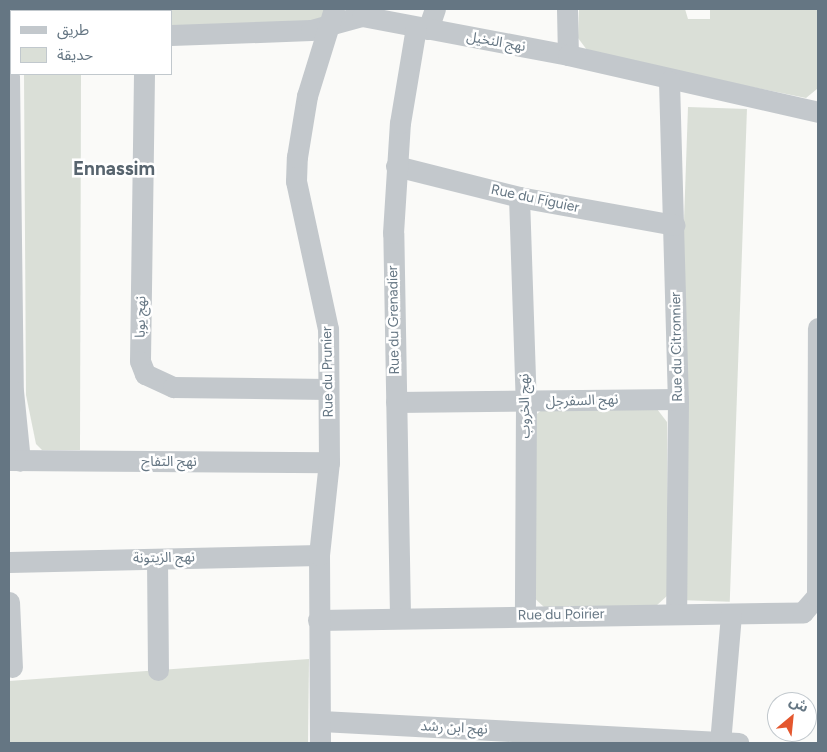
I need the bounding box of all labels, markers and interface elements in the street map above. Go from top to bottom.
legend [10,10,172,75]
text: طريق [57,21,89,39]
street label: نهج النخيل [465,29,527,55]
text: حديقة [57,46,93,64]
district label: Ennassim [73,158,155,180]
street label: Rue du Figuier [489,181,581,217]
street label: Rue du Grenadier [385,265,403,375]
street label: Rue du Citronnier [668,292,686,402]
street label: نهج يوبا [132,296,150,338]
street label: Rue du Prunier [319,326,337,418]
street label: نهج الخروب [516,373,534,439]
street label: نهج السفرجل [545,391,619,411]
street label: نهج التفاح [141,454,197,470]
street label: نهج الزيتونة [133,549,195,567]
street label: Rue du Poirier [517,606,605,624]
north arrow [767,692,817,742]
text: ش [786,692,811,716]
street label: نهج ابن رشد [420,718,488,738]

